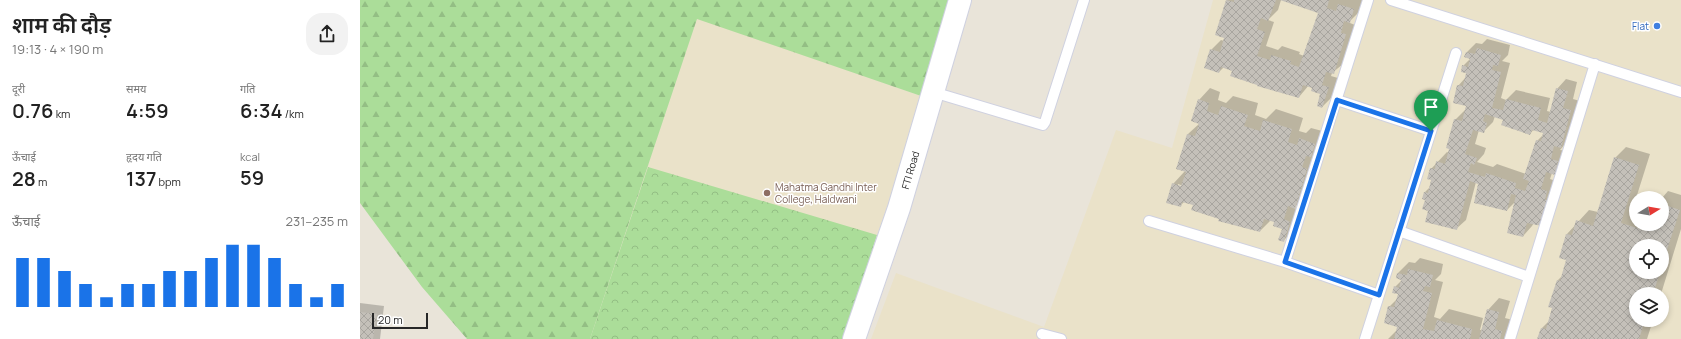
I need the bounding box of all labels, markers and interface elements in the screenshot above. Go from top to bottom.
text: शाम की दौड़ [12,10,111,40]
button: share [306,13,348,55]
place label: Flat [1632,19,1649,33]
marker: Flat [1652,21,1662,31]
text: 19:13 · 4 × 190 m [12,40,103,58]
text: दूरी [12,81,25,96]
text: समय [126,81,146,96]
text: गति [240,81,255,96]
pin [1414,90,1448,131]
icon: arrive [1420,96,1442,118]
text: 0.76 [12,97,53,124]
text: 4:59 [126,97,169,124]
text: 6:34 [240,97,282,124]
text: km [53,106,70,121]
text: /km [282,106,304,121]
text: ऊँचाई [12,149,36,164]
text: हृदय गति [126,149,162,164]
text: kcal [240,149,260,164]
street label: FTI Road [898,149,922,191]
text: 59 [240,164,264,191]
text: 28 [12,165,36,192]
text: 137 [126,165,156,192]
text: m [36,174,47,189]
text: bpm [156,174,181,189]
place label: Mahatma Gandhi Inter College, Haldwani [775,180,877,206]
marker: Mahatma Gandhi Inter College, Haldwani [762,188,772,198]
north arrow [1629,191,1669,231]
map controls [1629,191,1669,327]
text: ऊँचाई [12,212,40,230]
text: 231–235 m [286,212,348,230]
button: locate [1629,239,1669,279]
button: layers [1629,287,1669,327]
scale bar [372,311,428,330]
text: 20 m [378,312,403,327]

